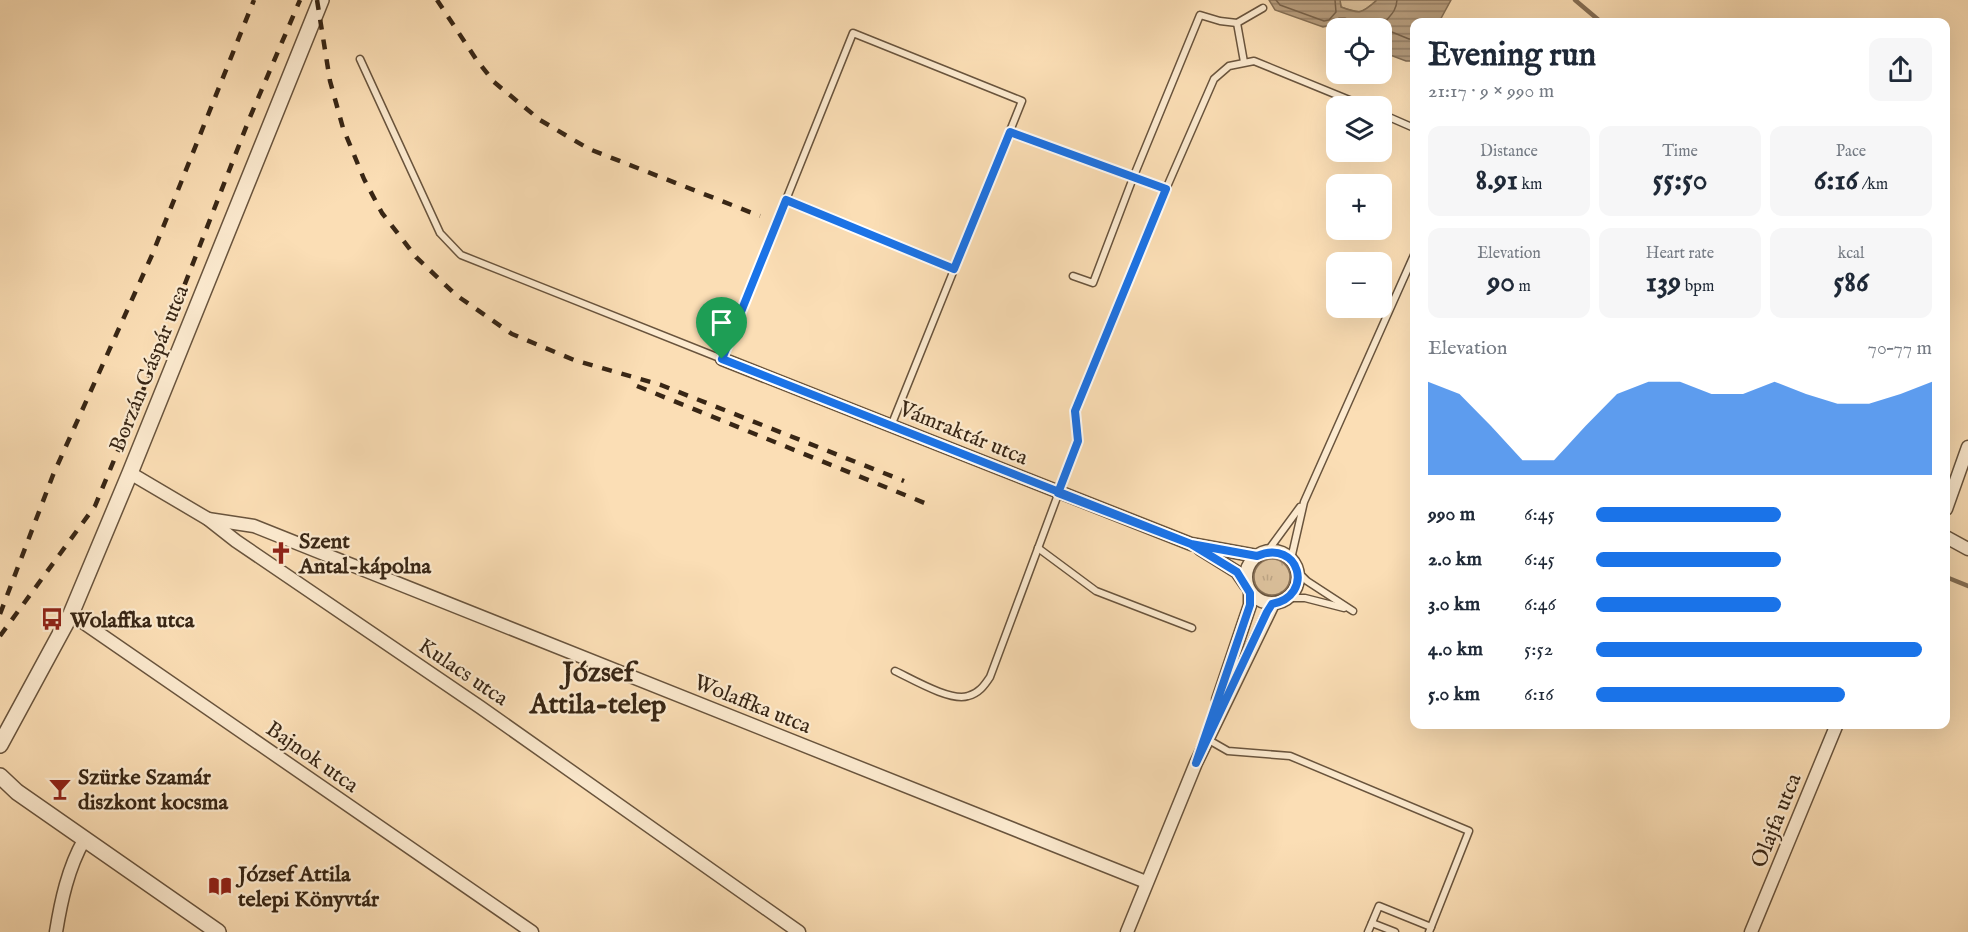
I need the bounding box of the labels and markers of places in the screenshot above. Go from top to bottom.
pin [696,297,747,359]
place label: Szent Antal-kápolna [298,528,432,581]
church icon: Szent Antal-kápolna [268,540,294,566]
bus stop icon: Wolaffka utca [39,606,65,632]
place label: Wolaffka utca [69,607,195,635]
place label: Szürke Szamár diszkont kocsma [78,764,229,817]
bar icon: Szürke Szamár diszkont kocsma [47,776,73,802]
place label: József Attila telepi Könyvtár [235,861,380,914]
library icon: József Attila telepi Könyvtár [207,873,233,899]

